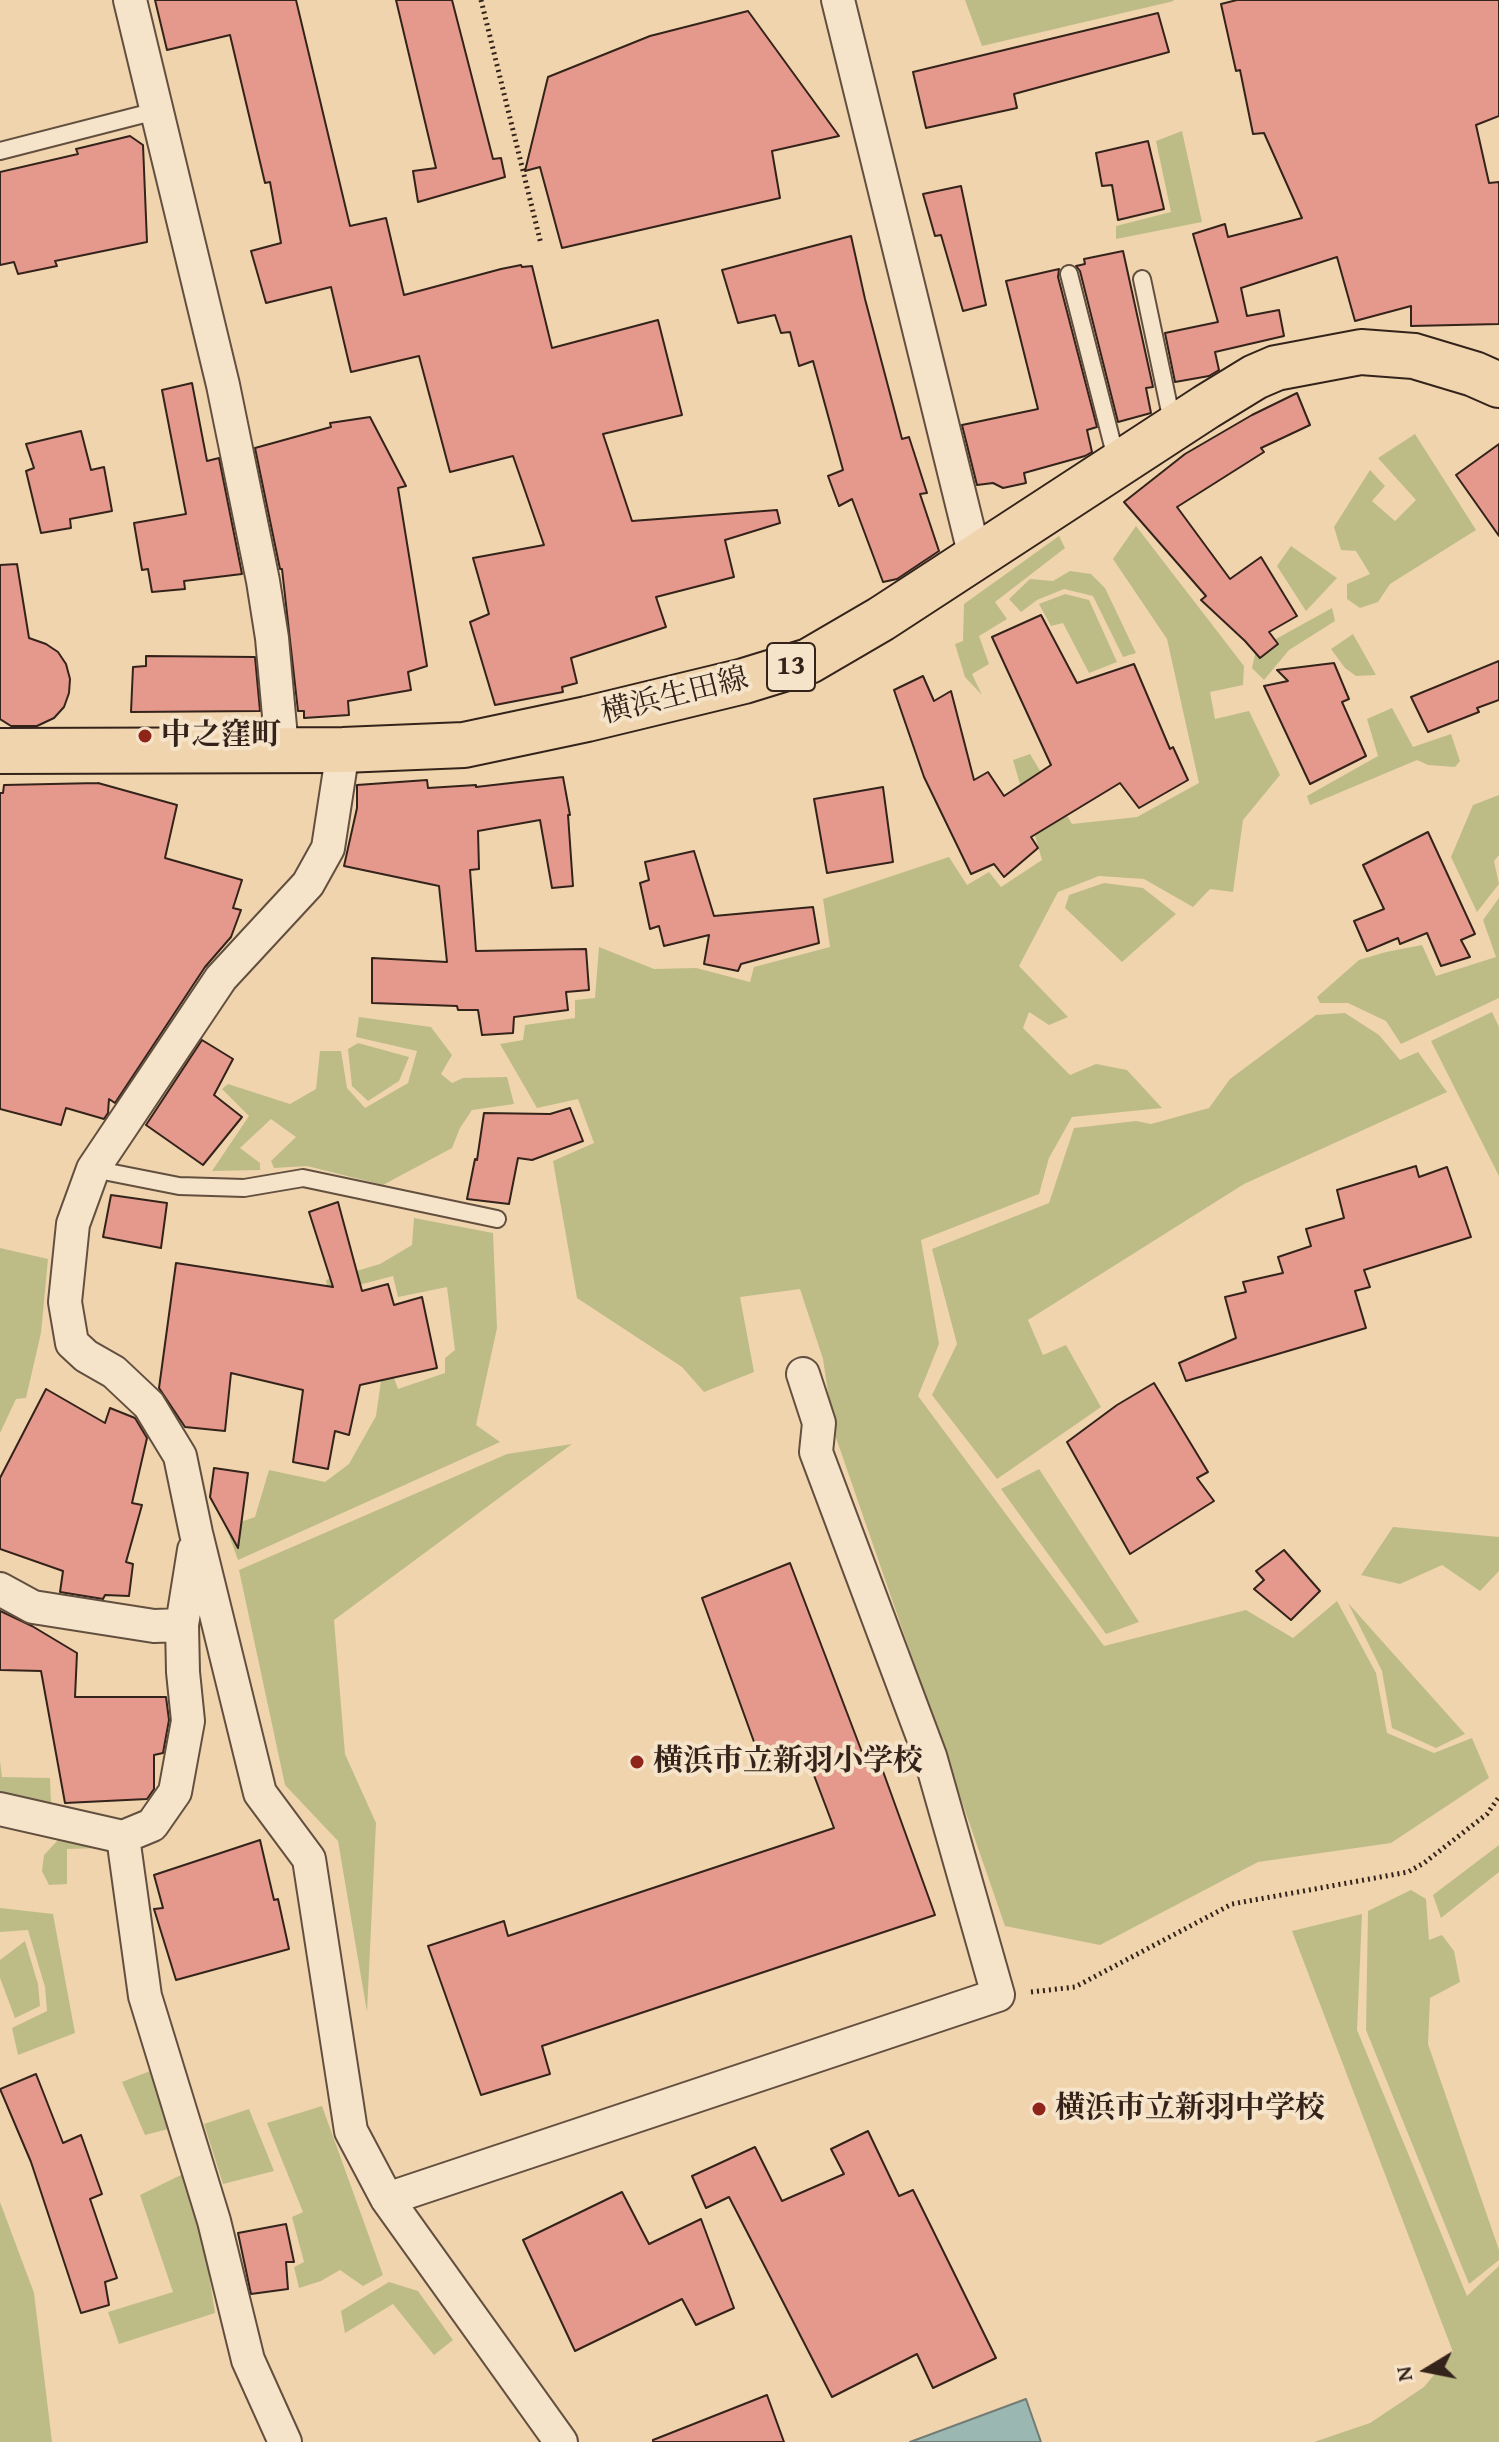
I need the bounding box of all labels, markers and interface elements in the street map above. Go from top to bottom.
road number: 13 [767,643,815,691]
street label: 横浜生田線 [598,661,752,733]
place label: 中之窪町 [161,718,281,754]
marker: 中之窪町 [136,727,154,745]
place label: 横浜市立新羽小学校 [653,1744,923,1780]
marker: 横浜市立新羽小学校 [628,1753,646,1771]
place label: 横浜市立新羽中学校 [1055,2091,1325,2127]
marker: 横浜市立新羽中学校 [1030,2100,1048,2118]
north arrow [1387,2330,1467,2410]
text: N [1386,2364,1420,2384]

